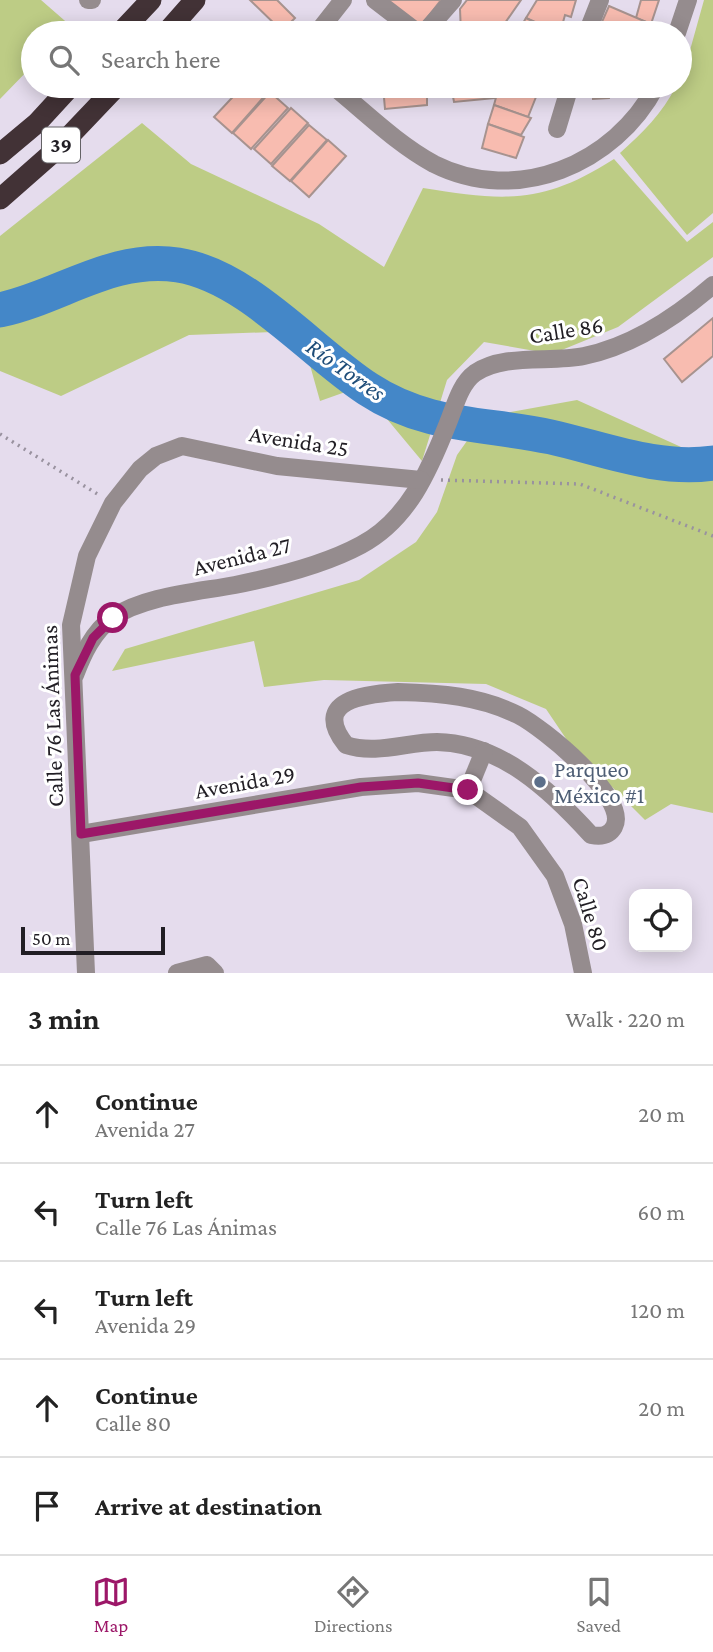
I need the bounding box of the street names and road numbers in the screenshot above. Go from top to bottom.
road number: 39 [42,128,80,162]
street label: Calle 86 [527,311,605,349]
street label: Avenida 25 [247,420,351,462]
street label: Avenida 27 [190,531,294,581]
street label: Calle 76 Las Ánimas [36,625,68,807]
street label: Avenida 29 [193,760,297,804]
street label: Calle 80 [567,874,615,954]

